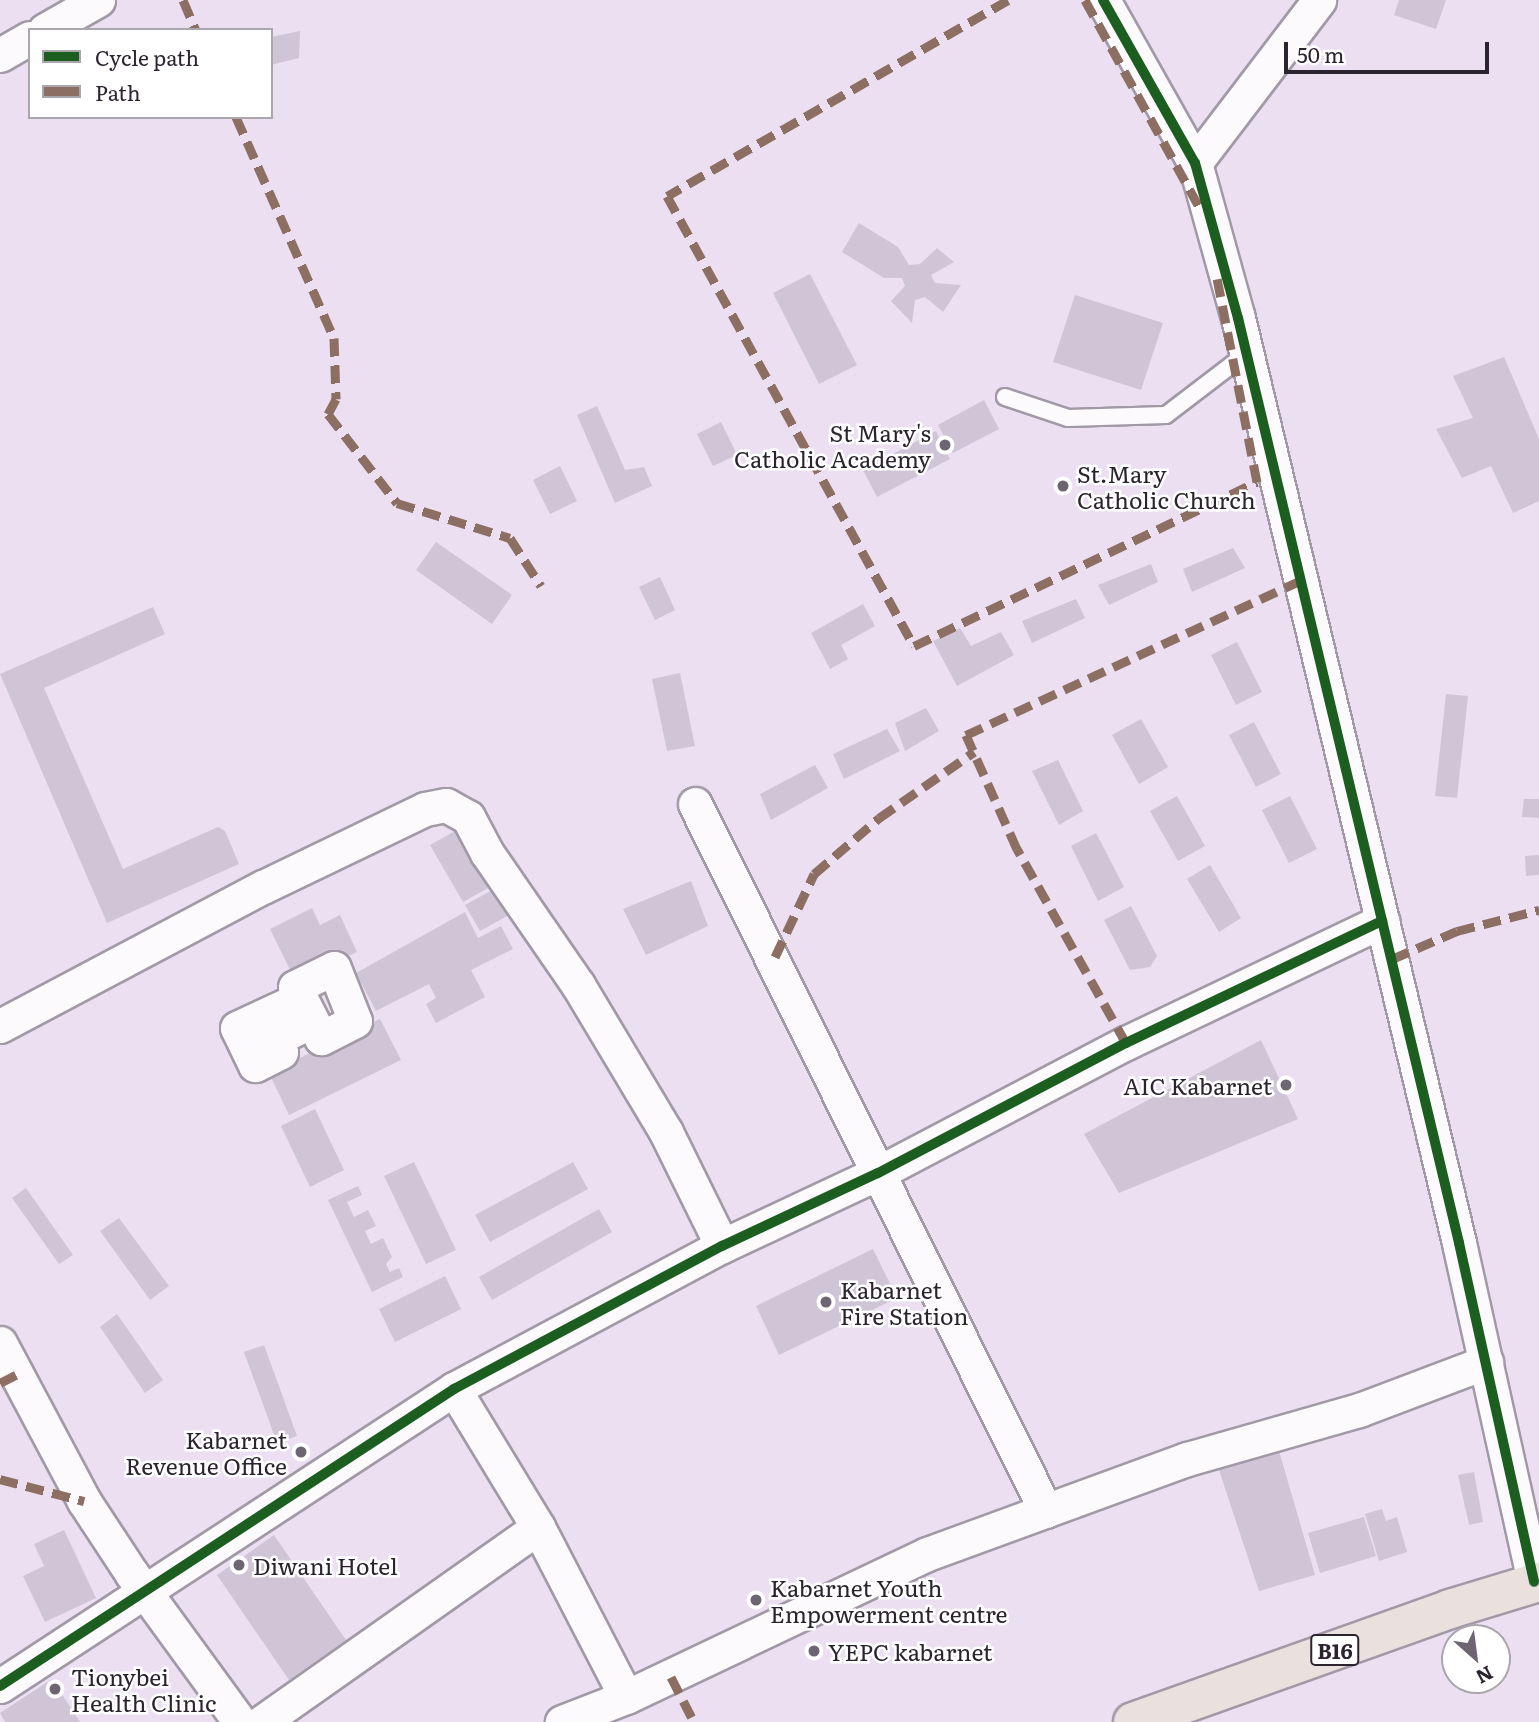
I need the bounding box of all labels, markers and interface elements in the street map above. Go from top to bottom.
legend [28,28,273,119]
scale bar [1287,28,1492,72]
text: 50 m [1297,38,1344,69]
text: Cycle path [95,41,199,72]
text: Path [95,76,141,107]
place label: St Mary's Catholic Academy [734,418,931,472]
marker: St Mary's Catholic Academy [937,437,953,453]
place label: St.Mary Catholic Church [1077,459,1256,513]
marker: St.Mary Catholic Church [1055,478,1071,494]
place label: AIC Kabarnet [1123,1071,1272,1099]
marker: AIC Kabarnet [1278,1077,1294,1093]
place label: Kabarnet Fire Station [840,1275,969,1329]
marker: Kabarnet Fire Station [818,1294,834,1310]
place label: Kabarnet Revenue Office [125,1425,287,1479]
marker: Kabarnet Revenue Office [293,1444,309,1460]
place label: Diwani Hotel [253,1551,398,1579]
marker: Diwani Hotel [231,1557,247,1573]
place label: Kabarnet Youth Empowerment centre [770,1573,1007,1627]
marker: Kabarnet Youth Empowerment centre [748,1592,764,1608]
north arrow [1441,1624,1511,1694]
road number: B16 [1309,1632,1361,1668]
place label: YEPC kabarnet [828,1637,992,1665]
marker: YEPC kabarnet [806,1643,822,1659]
text: N [1471,1660,1499,1692]
place label: Tionybei Health Clinic [71,1662,217,1716]
marker: Tionybei Health Clinic [45,1679,65,1699]

